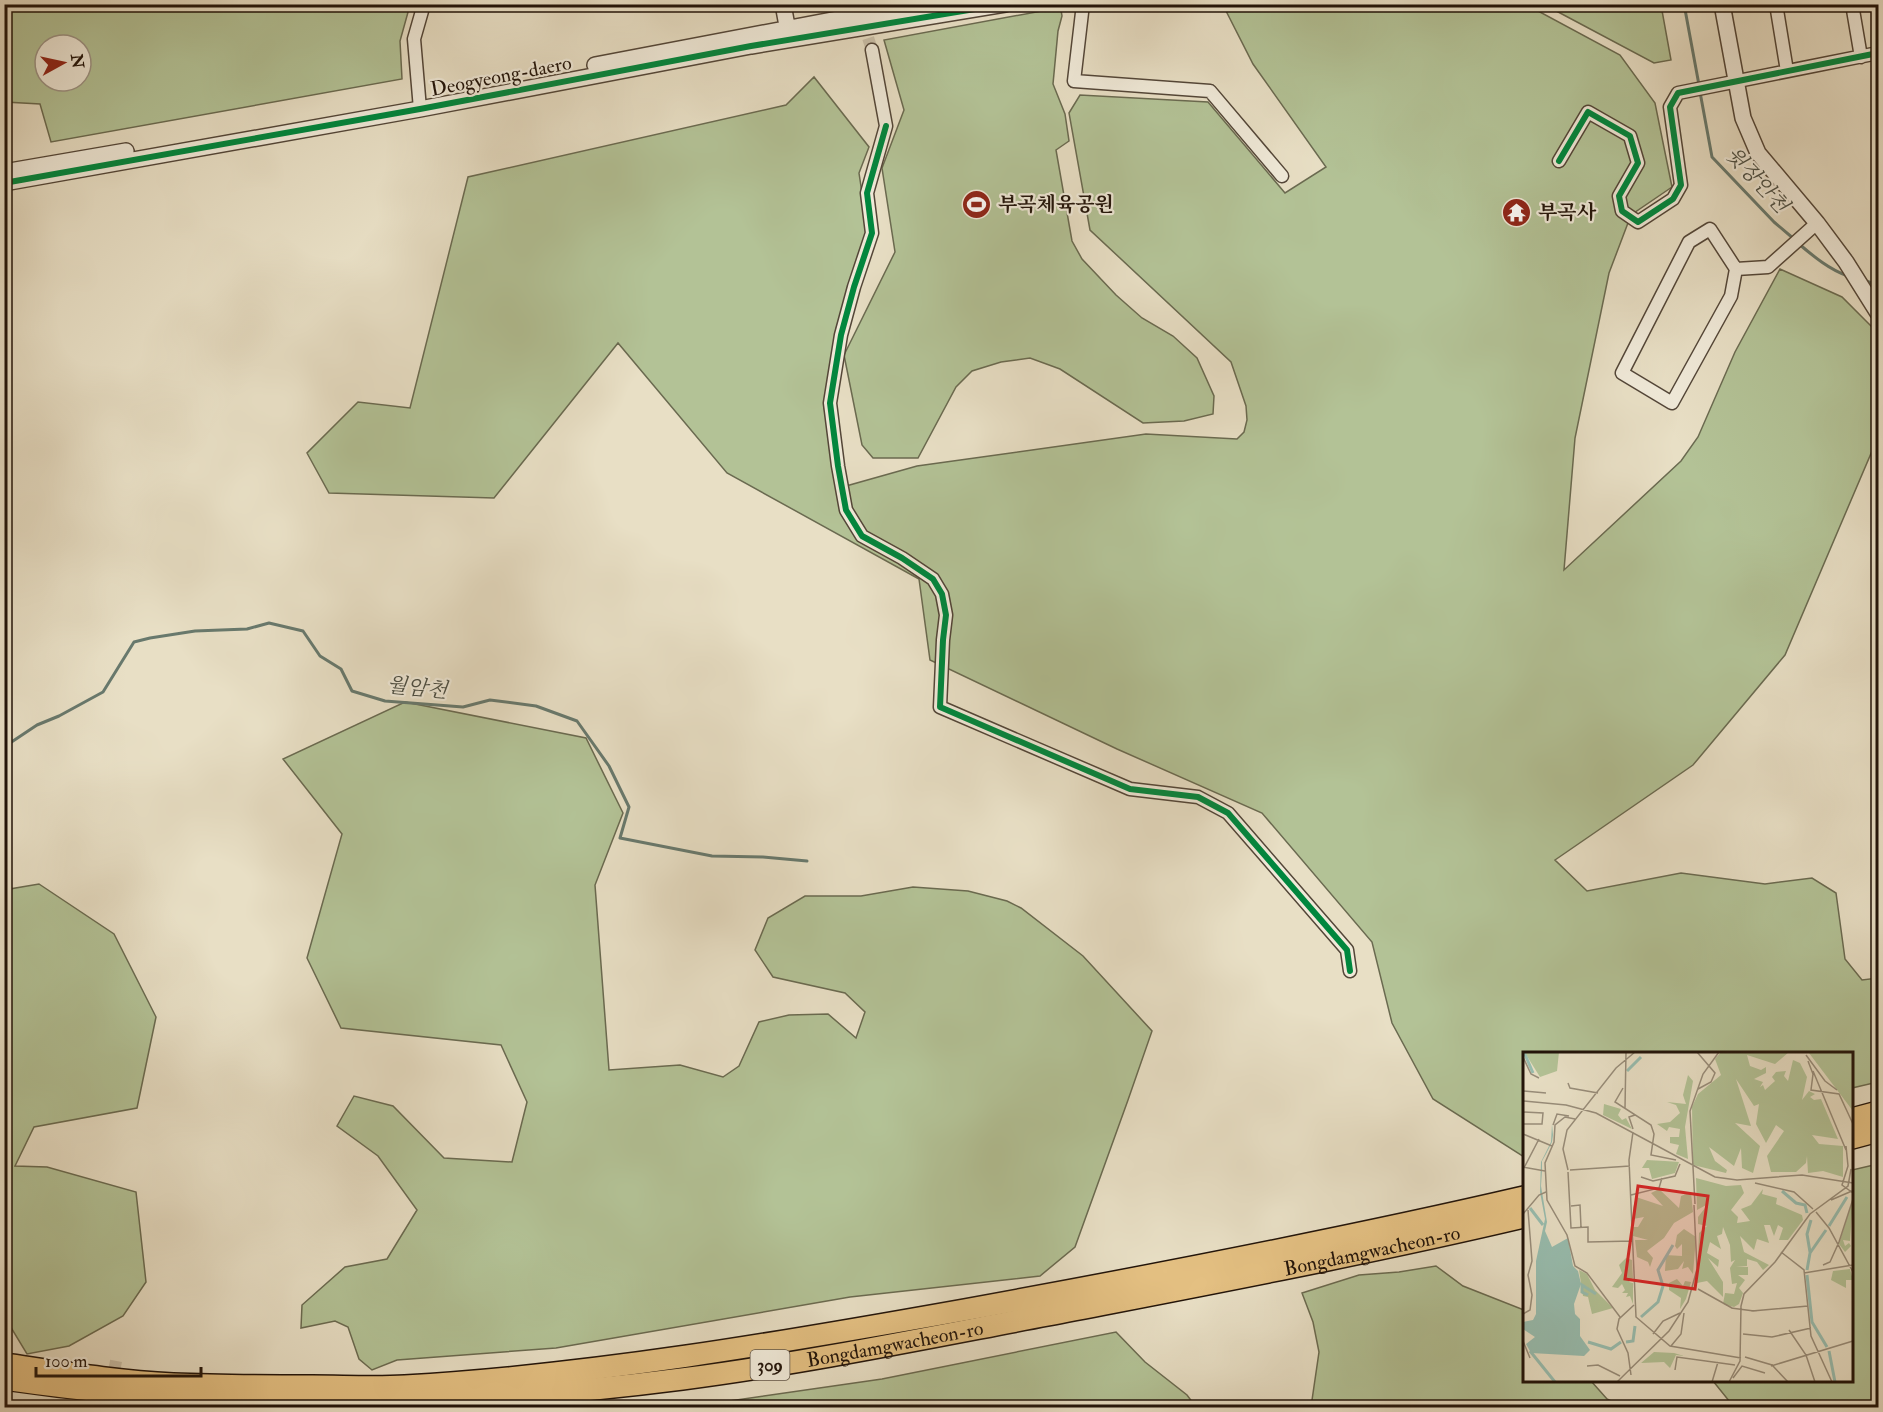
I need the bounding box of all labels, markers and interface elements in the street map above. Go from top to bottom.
north arrow [33,33,93,93]
street label: Deogyeong-daero [428,50,574,102]
text: N [66,52,88,70]
water label: 윗장안천 [1719,141,1796,220]
sports icon: 부곡체육공원 [961,188,993,220]
place label: 부곡체육공원 [998,192,1114,217]
temple icon: 부곡사 [1501,196,1533,228]
place label: 부곡사 [1538,200,1597,225]
water label: 월암천 [385,671,450,705]
inset map [1523,1052,1853,1382]
street label: Bongdamgwacheon-ro [1282,1220,1462,1281]
street label: Bongdamgwacheon-ro [805,1315,985,1372]
scale bar [36,1340,201,1378]
text: 100 m [45,1350,88,1373]
road number: 309 [750,1350,790,1380]

